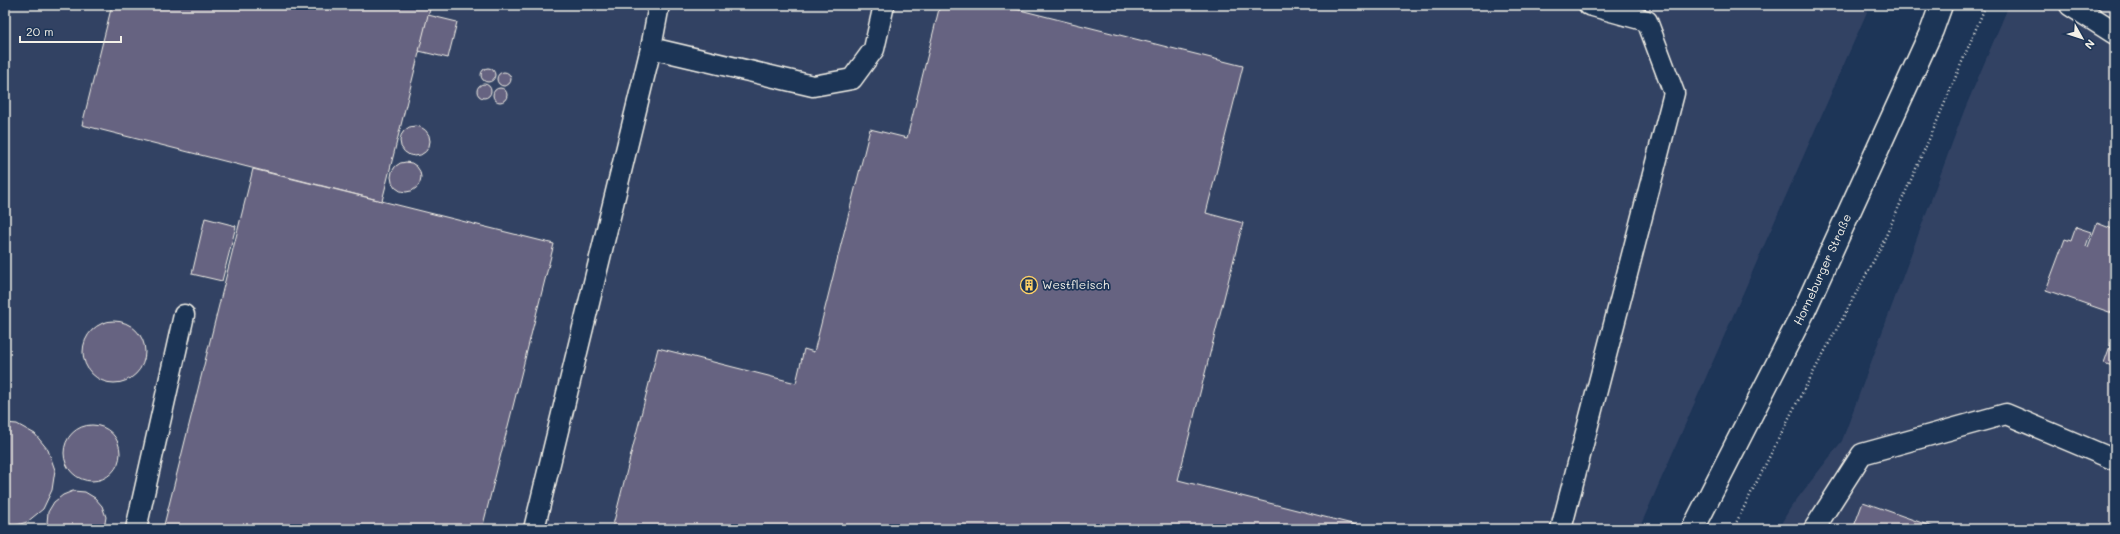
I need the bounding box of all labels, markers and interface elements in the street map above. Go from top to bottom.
scale bar [20,18,121,44]
north arrow [2062,18,2102,58]
text: 20 m [26,23,54,39]
text: N [2082,37,2099,53]
street label: Horneburger Straße [1789,211,1854,328]
building icon: Westfleisch [1019,275,1039,295]
place label: Westfleisch [1042,276,1110,292]

